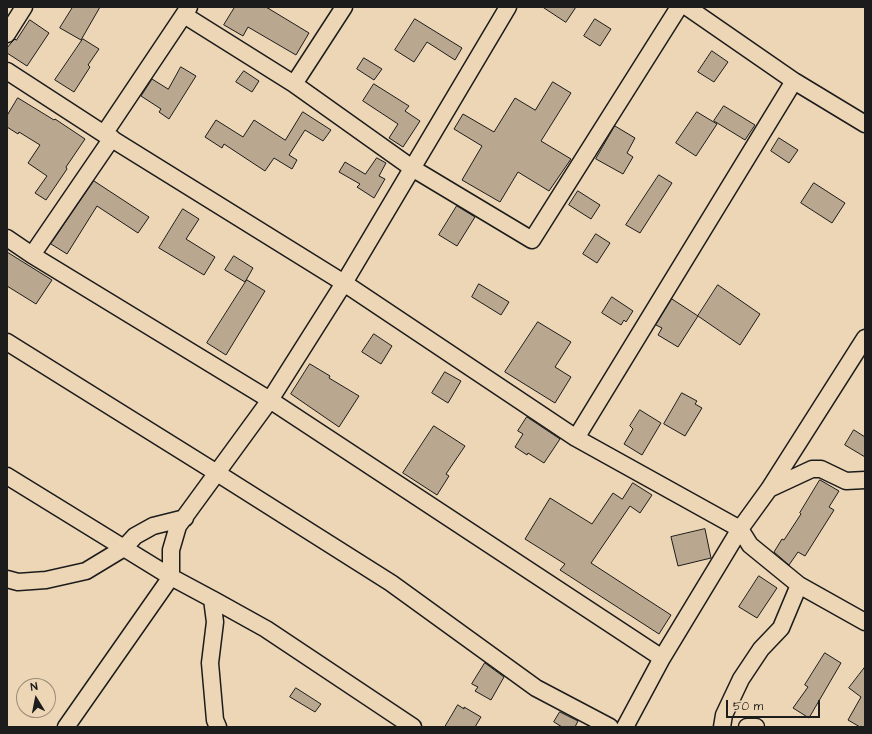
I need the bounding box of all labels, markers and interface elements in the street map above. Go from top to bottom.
north arrow [16,678,56,718]
text: N [29,679,39,695]
scale bar [728,692,822,718]
text: 50 m [733,698,763,715]

